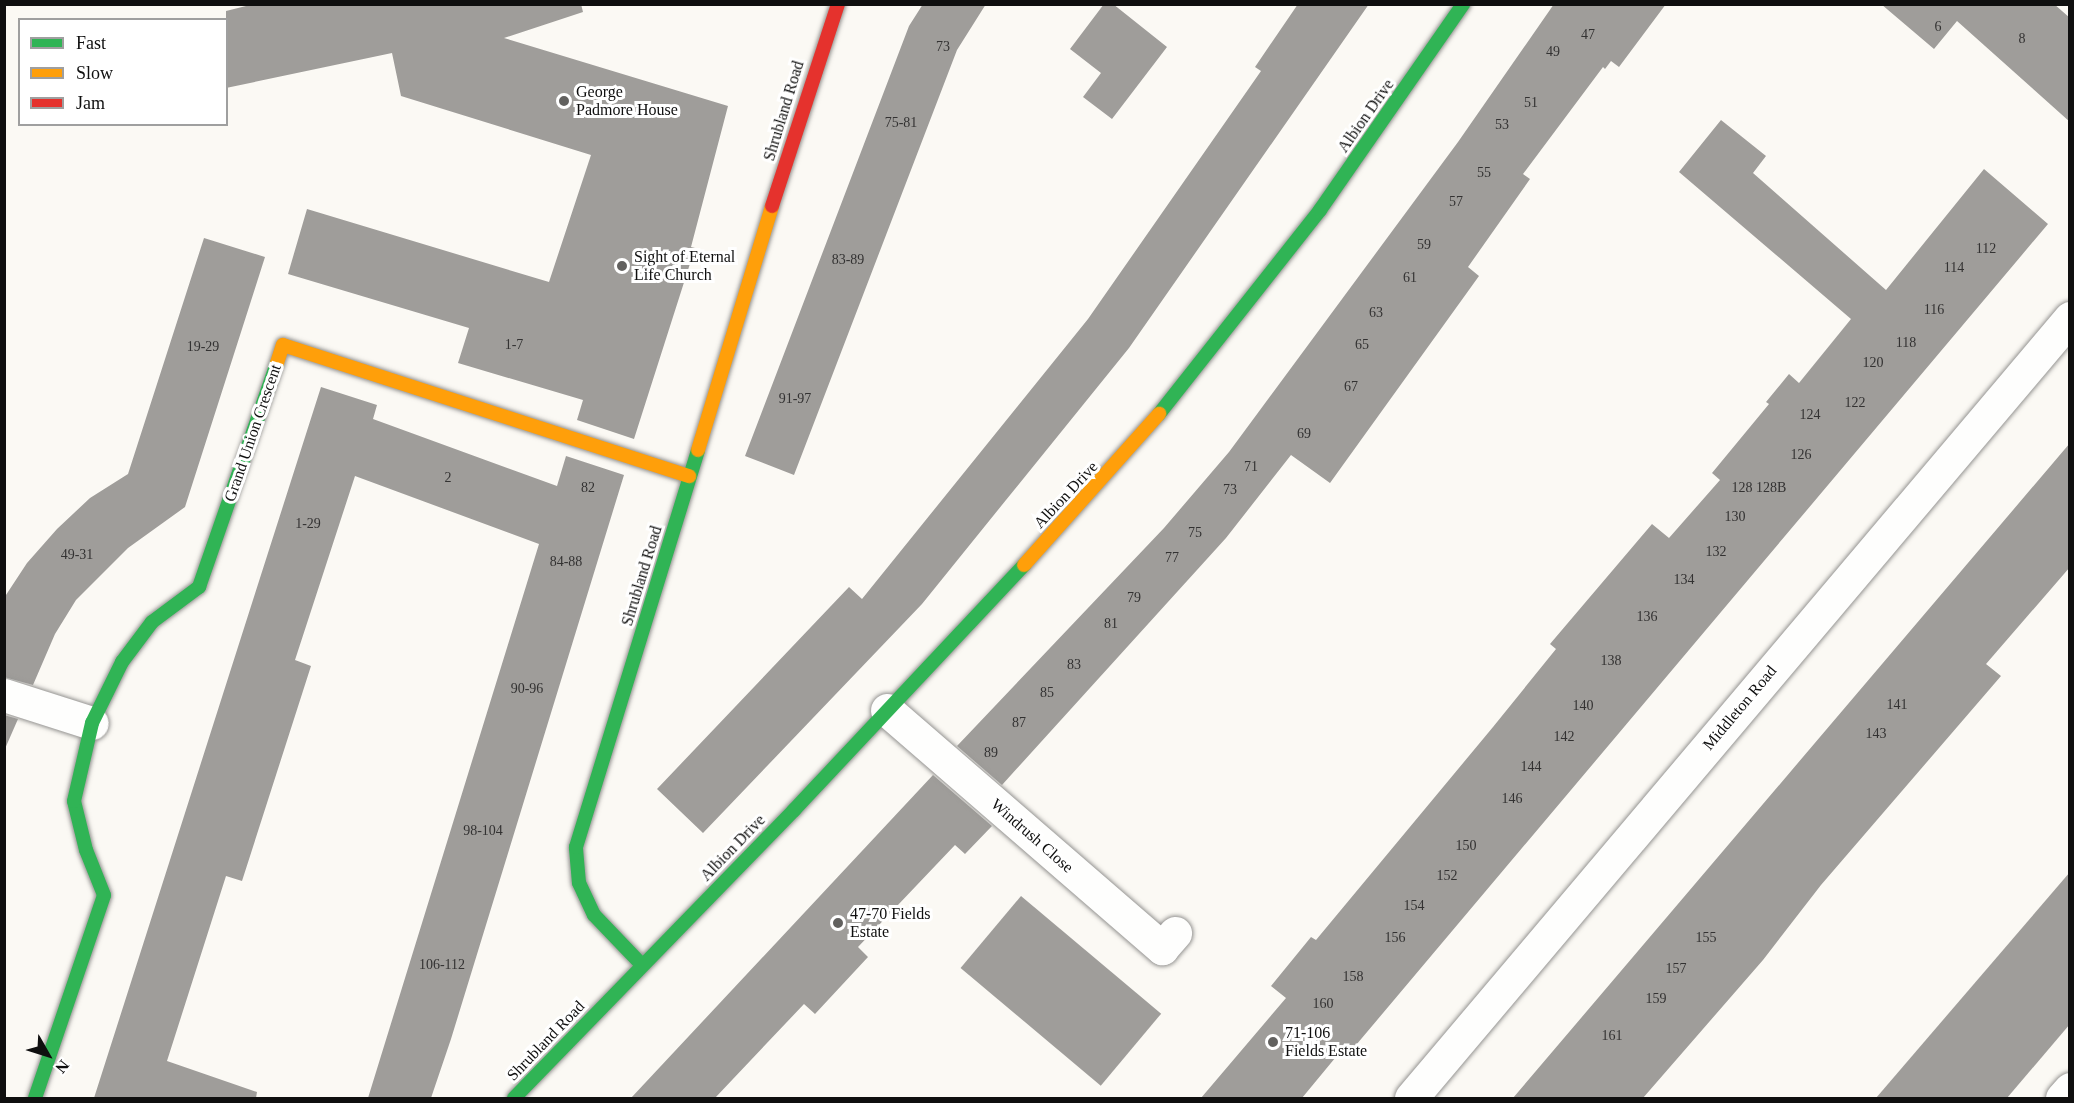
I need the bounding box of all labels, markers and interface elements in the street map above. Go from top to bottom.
legend [18,18,228,126]
house number: 6 [1934,19,1942,35]
house number: 47 [1581,27,1595,43]
house number: 8 [2018,31,2026,47]
text: Fast [76,33,106,53]
house number: 73 [936,39,950,55]
house number: 49 [1546,44,1560,60]
street label: Shrubland Road [760,59,808,163]
text: Slow [76,63,113,83]
street label: Albion Drive [1334,76,1398,156]
place label: George Padmore House [576,82,678,120]
text: Jam [76,93,105,113]
marker: George Padmore House [557,94,571,108]
house number: 51 [1524,95,1538,111]
house number: 75-81 [885,115,917,131]
house number: 53 [1495,117,1509,133]
house number: 55 [1477,165,1491,181]
house number: 57 [1449,194,1463,210]
house number: 59 [1417,237,1431,253]
house number: 112 [1976,241,1996,257]
place label: Sight of Eternal Life Church [634,247,735,285]
house number: 83-89 [832,252,864,268]
marker: Sight of Eternal Life Church [615,259,629,273]
house number: 114 [1944,260,1964,276]
house number: 61 [1403,270,1417,286]
house number: 116 [1924,302,1944,318]
house number: 63 [1369,305,1383,321]
house number: 118 [1896,335,1916,351]
house number: 1-7 [505,337,523,353]
house number: 65 [1355,337,1369,353]
house number: 19-29 [187,339,219,355]
house number: 120 [1862,355,1884,371]
street label: Grand Union Crescent [220,362,286,504]
house number: 67 [1344,379,1358,395]
house number: 91-97 [779,391,811,407]
house number: 122 [1844,395,1866,411]
house number: 124 [1800,407,1820,423]
house number: 69 [1297,426,1311,442]
house number: 126 [1790,447,1812,463]
street label: Albion Drive [1030,457,1102,533]
house number: 71 [1244,459,1258,475]
house number: 2 [445,470,452,486]
house number: 82 [581,480,595,496]
house number: 128 128B [1732,480,1786,496]
house number: 73 [1223,482,1237,498]
house number: 130 [1724,509,1746,525]
house number: 1-29 [295,516,321,532]
street label: Shrubland Road [618,524,666,628]
house number: 75 [1188,525,1202,541]
house number: 132 [1706,544,1726,560]
house number: 49-31 [61,547,93,563]
house number: 77 [1165,550,1179,566]
house number: 84-88 [550,554,582,570]
house number: 134 [1674,572,1694,588]
house number: 79 [1127,590,1141,606]
house number: 136 [1636,609,1658,625]
house number: 81 [1104,616,1118,632]
house number: 138 [1600,653,1622,669]
house number: 83 [1067,657,1081,673]
street label: Middleton Road [1699,662,1781,754]
house number: 90-96 [511,681,543,697]
house number: 85 [1040,685,1054,701]
house number: 141 [1886,697,1908,713]
house number: 140 [1572,698,1594,714]
house number: 87 [1012,715,1026,731]
house number: 143 [1866,726,1886,742]
house number: 142 [1554,729,1574,745]
house number: 89 [984,745,998,761]
house number: 144 [1520,759,1541,775]
house number: 146 [1502,791,1522,807]
street label: Windrush Close [987,795,1077,877]
street label: Albion Drive [697,811,769,885]
house number: 98-104 [463,823,503,839]
house number: 150 [1456,838,1476,854]
house number: 152 [1436,868,1458,884]
house number: 154 [1404,898,1424,914]
place label: 47-70 Fields Estate [850,904,930,942]
marker: 47-70 Fields Estate [831,916,845,930]
house number: 156 [1384,930,1406,946]
house number: 155 [1696,930,1716,946]
house number: 106-112 [419,957,465,973]
house number: 157 [1666,961,1686,977]
house number: 158 [1342,969,1364,985]
house number: 159 [1646,991,1666,1007]
house number: 160 [1312,996,1334,1012]
street label: Shrubland Road [503,997,589,1085]
place label: 71-106 Fields Estate [1285,1023,1367,1061]
north arrow [18,1025,78,1085]
house number: 161 [1602,1028,1622,1044]
marker: 71-106 Fields Estate [1266,1035,1280,1049]
text: N [52,1057,73,1076]

